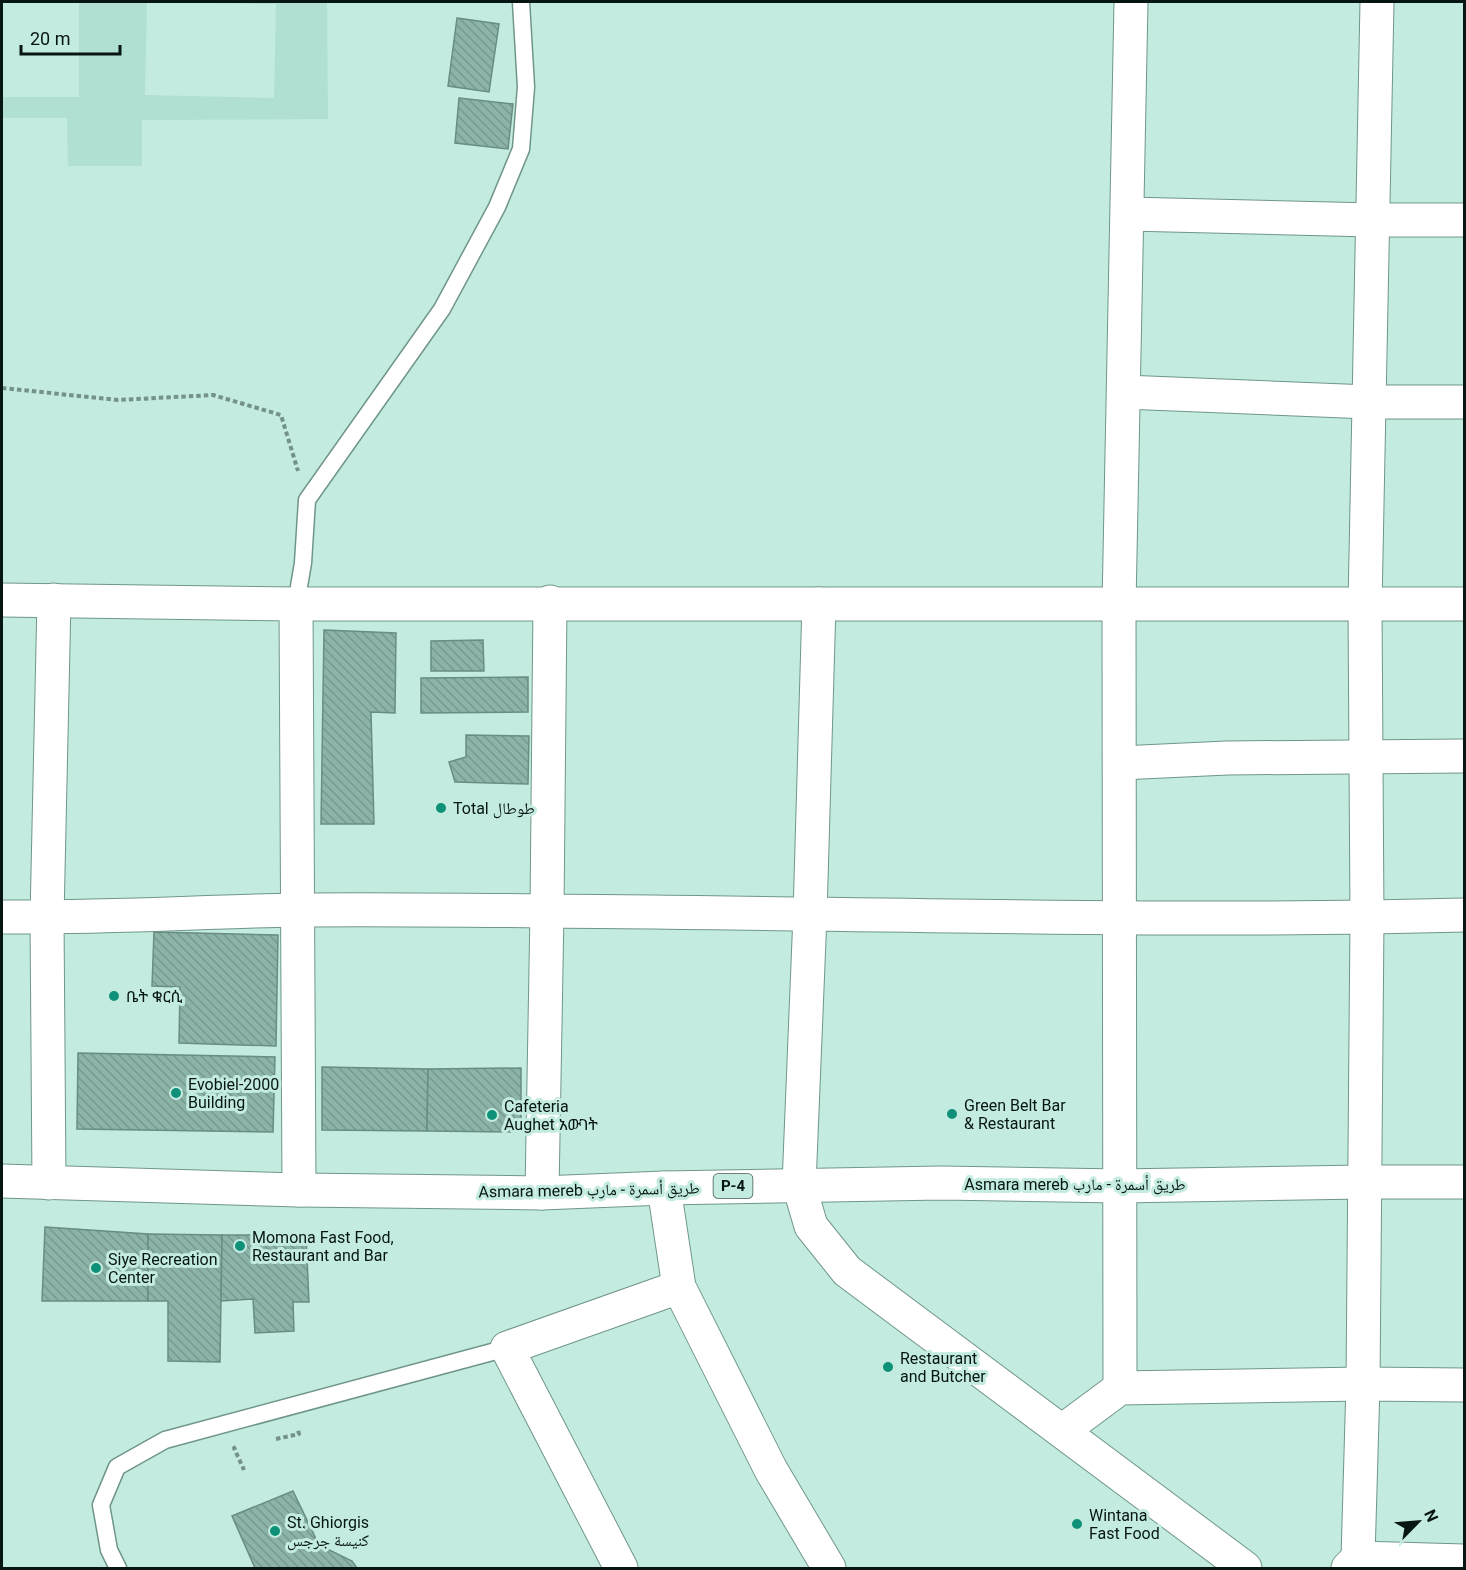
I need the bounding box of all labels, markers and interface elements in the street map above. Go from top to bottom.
scale bar [21,18,120,56]
text: 20 m [30,28,70,49]
place label: Total طوطال [453,799,535,819]
marker: Total طوطال [434,801,448,815]
place label: ቤት ቁርሲ [126,987,183,1006]
marker: ቤት ቁርሲ [107,989,121,1003]
place label: Evobiel-2000 Building [188,1075,279,1112]
marker: Evobiel-2000 Building [169,1086,183,1100]
place label: Green Belt Bar & Restaurant [964,1096,1066,1133]
place label: Cafeteria Aughet አውገት [504,1097,598,1134]
marker: Green Belt Bar & Restaurant [945,1107,959,1121]
marker: Cafeteria Aughet አውገት [485,1108,499,1122]
road number: P-4 [714,1174,752,1198]
street label: Asmara mereb طريق أسمرة - مارب [964,1175,1186,1195]
street label: Asmara mereb طريق أسمرة - مارب [478,1179,700,1202]
place label: Momona Fast Food, Restaurant and Bar [252,1228,394,1265]
marker: Momona Fast Food, Restaurant and Bar [233,1239,247,1253]
place label: Siye Recreation Center [108,1250,218,1287]
marker: Siye Recreation Center [89,1261,103,1275]
place label: Restaurant and Butcher [900,1349,986,1386]
marker: Restaurant and Butcher [881,1360,895,1374]
north arrow [1388,1492,1448,1552]
place label: Wintana Fast Food [1089,1506,1160,1543]
text: N [1420,1507,1442,1525]
place label: St. Ghiorgis كنيسة جرجس [287,1513,369,1551]
marker: Wintana Fast Food [1070,1517,1084,1531]
marker: St. Ghiorgis كنيسة جرجس [268,1524,282,1538]

